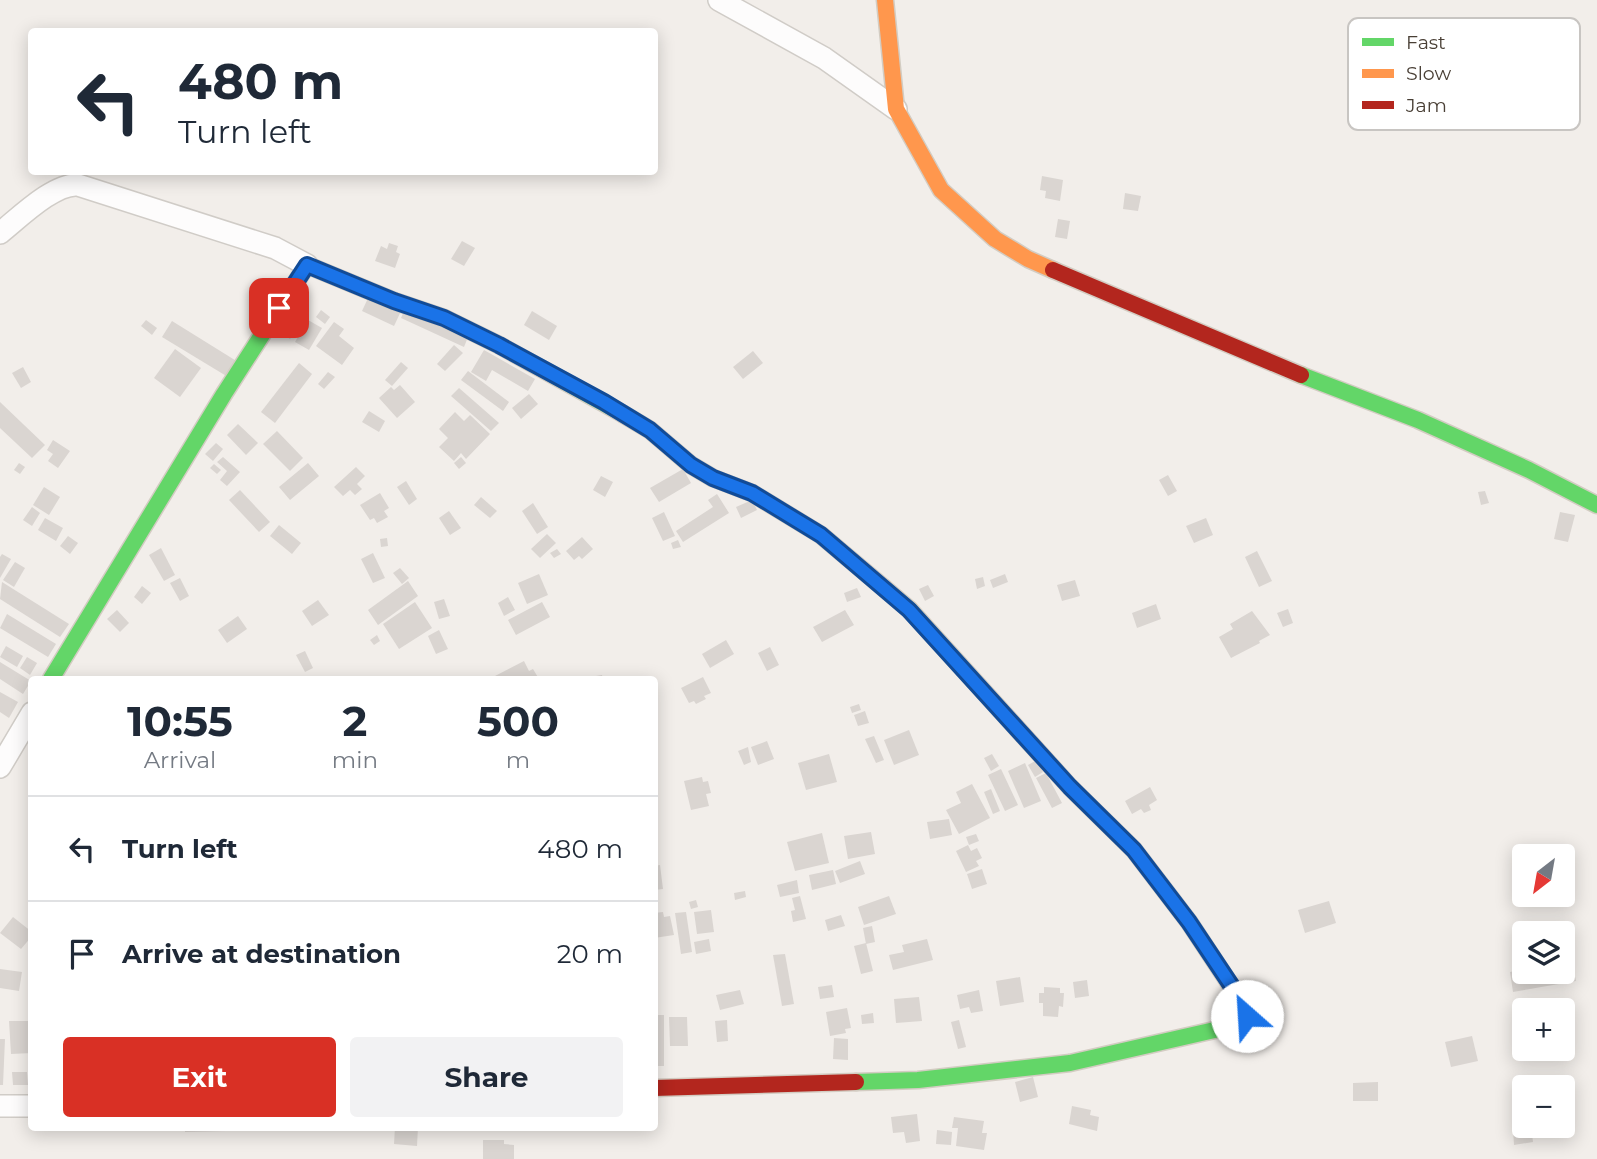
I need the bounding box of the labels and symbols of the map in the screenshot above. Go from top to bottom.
legend [1348,18,1580,130]
text: Fast [1406,31,1446,54]
text: Slow [1406,62,1451,85]
text: Jam [1405,94,1447,117]
pin [249,278,309,338]
north arrow [1512,844,1575,906]
position arrow [1210,979,1284,1053]

